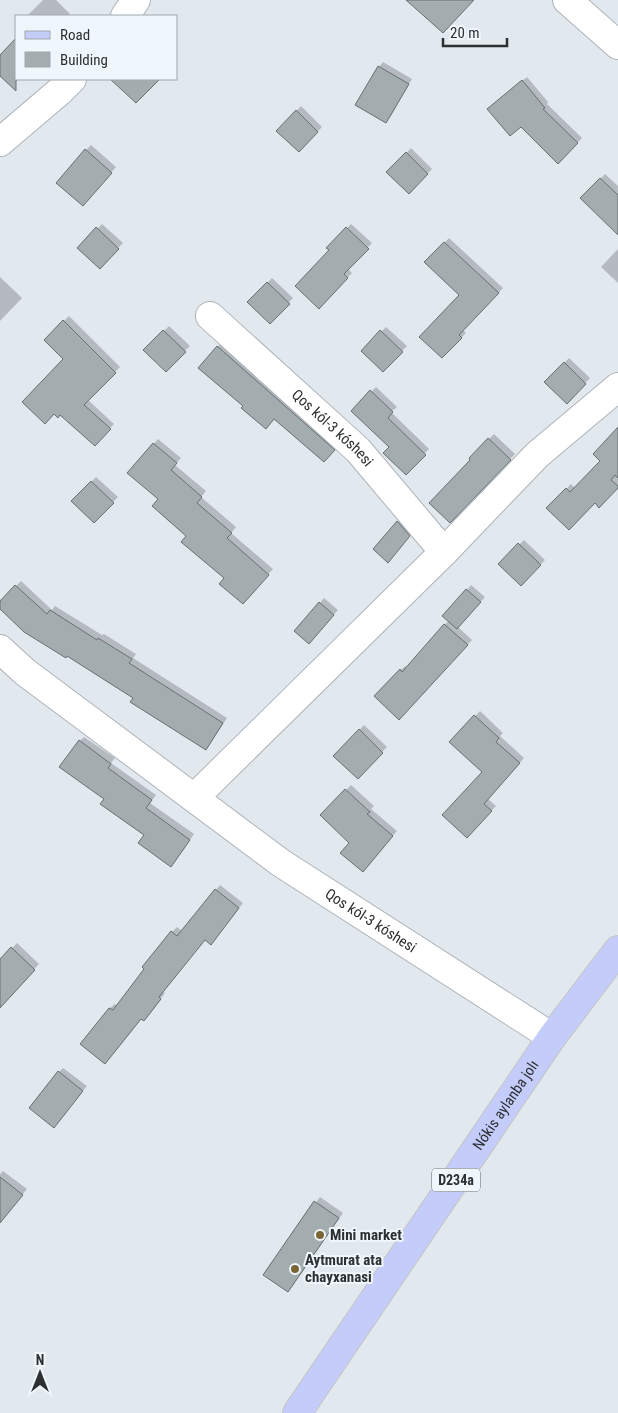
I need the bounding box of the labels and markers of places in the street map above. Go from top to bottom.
place label: Mini market [330,1226,402,1244]
marker: Mini market [314,1229,326,1241]
place label: Aytmurat ata chayxanasi [305,1251,382,1286]
marker: Aytmurat ata chayxanasi [289,1263,301,1275]

